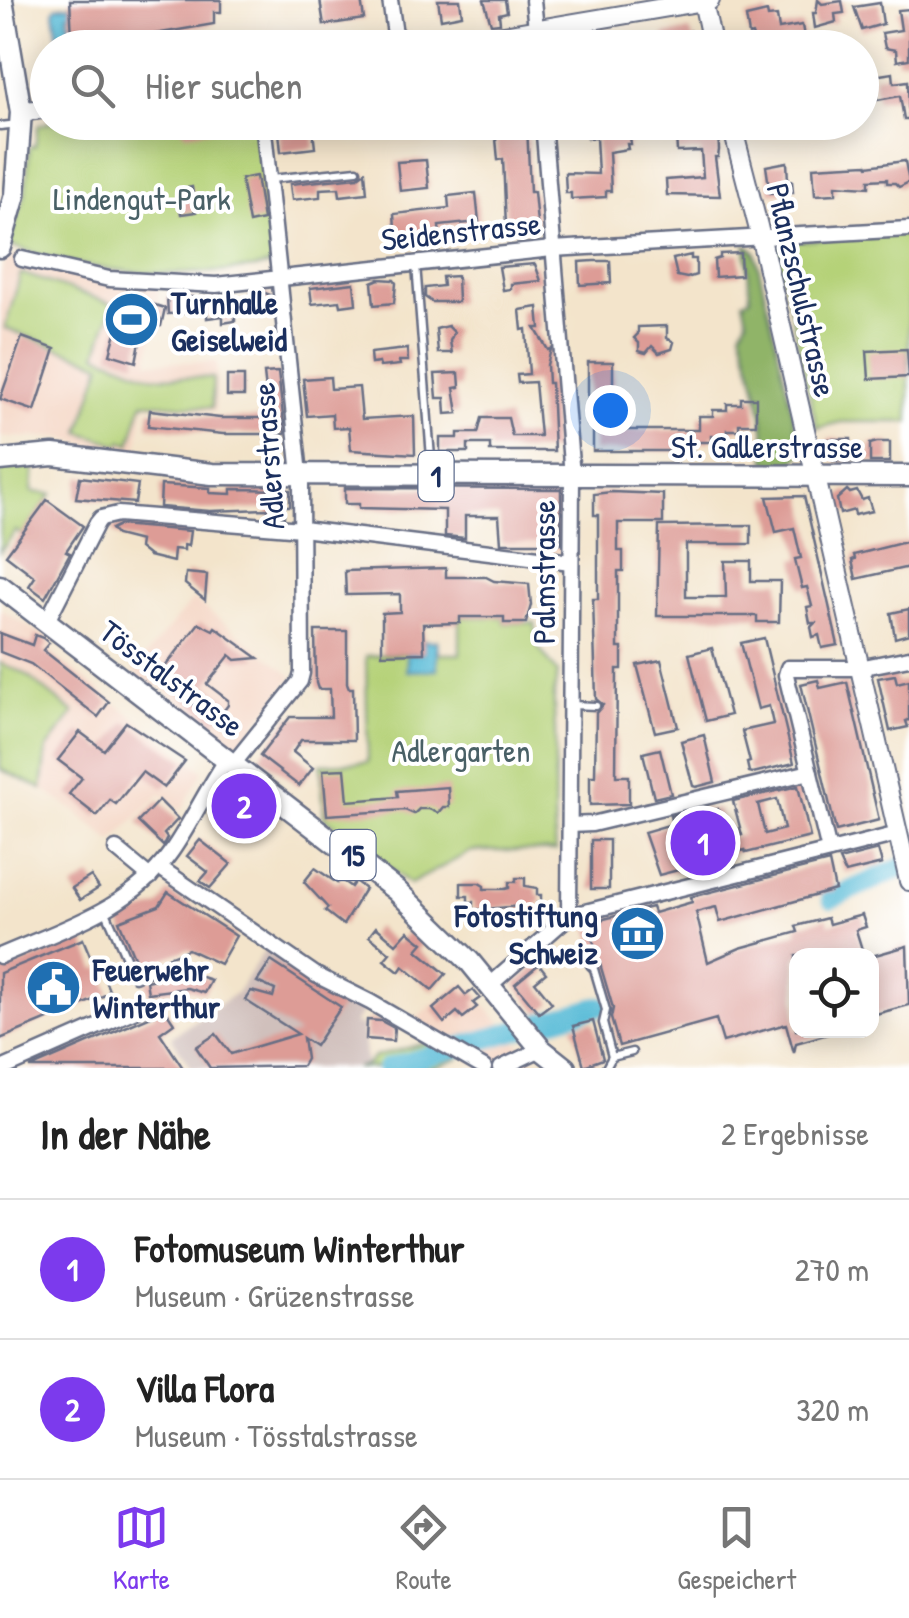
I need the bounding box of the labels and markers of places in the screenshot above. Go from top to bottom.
place label: Turnhalle Geiselweid [170,281,288,361]
sports icon: Turnhalle Geiselweid [102,290,162,350]
pin: 2 [212,768,276,844]
pin: 1 [670,806,736,880]
place label: Fotostiftung Schweiz [454,894,598,974]
museum icon: Fotostiftung Schweiz [607,903,667,963]
place label: Feuerwehr Winterthur [92,948,221,1028]
public building icon: Feuerwehr Winterthur [24,957,84,1017]

